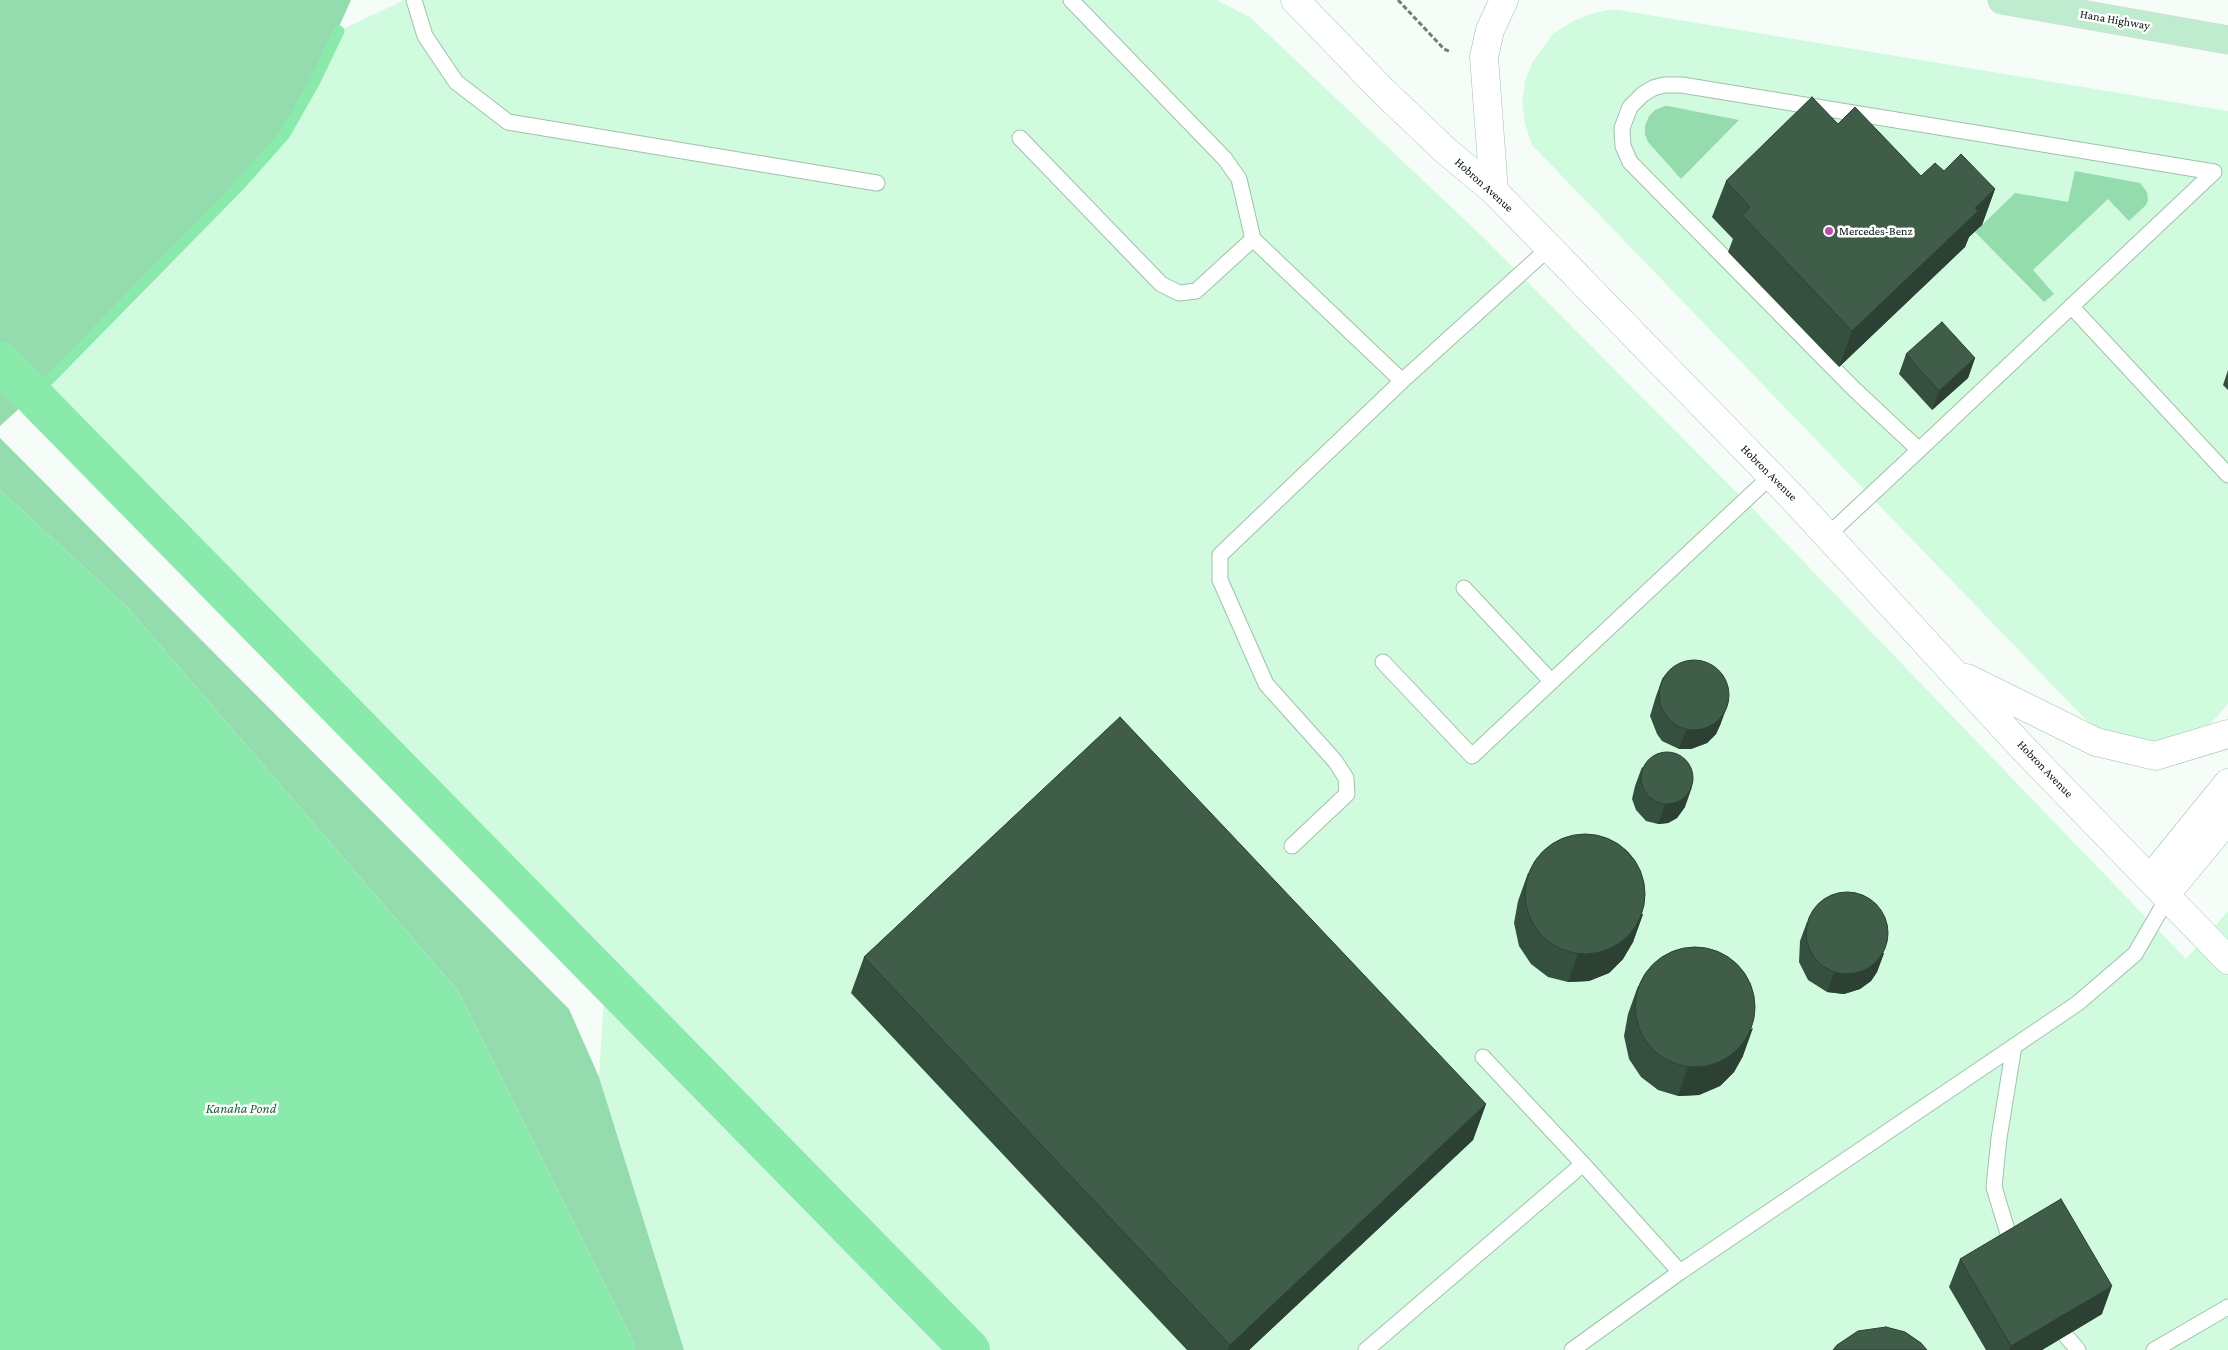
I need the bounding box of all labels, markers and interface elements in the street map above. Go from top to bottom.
street label: Hana Highway [2079,7,2151,33]
street label: Hobron Avenue [1452,155,1516,215]
place label: Mercedes-Benz [1839,224,1912,238]
marker: Mercedes-Benz [1823,225,1835,237]
street label: Hobron Avenue [1738,442,1800,504]
street label: Hobron Avenue [2014,737,2076,801]
water label: Kanaha Pond [206,1101,276,1117]

